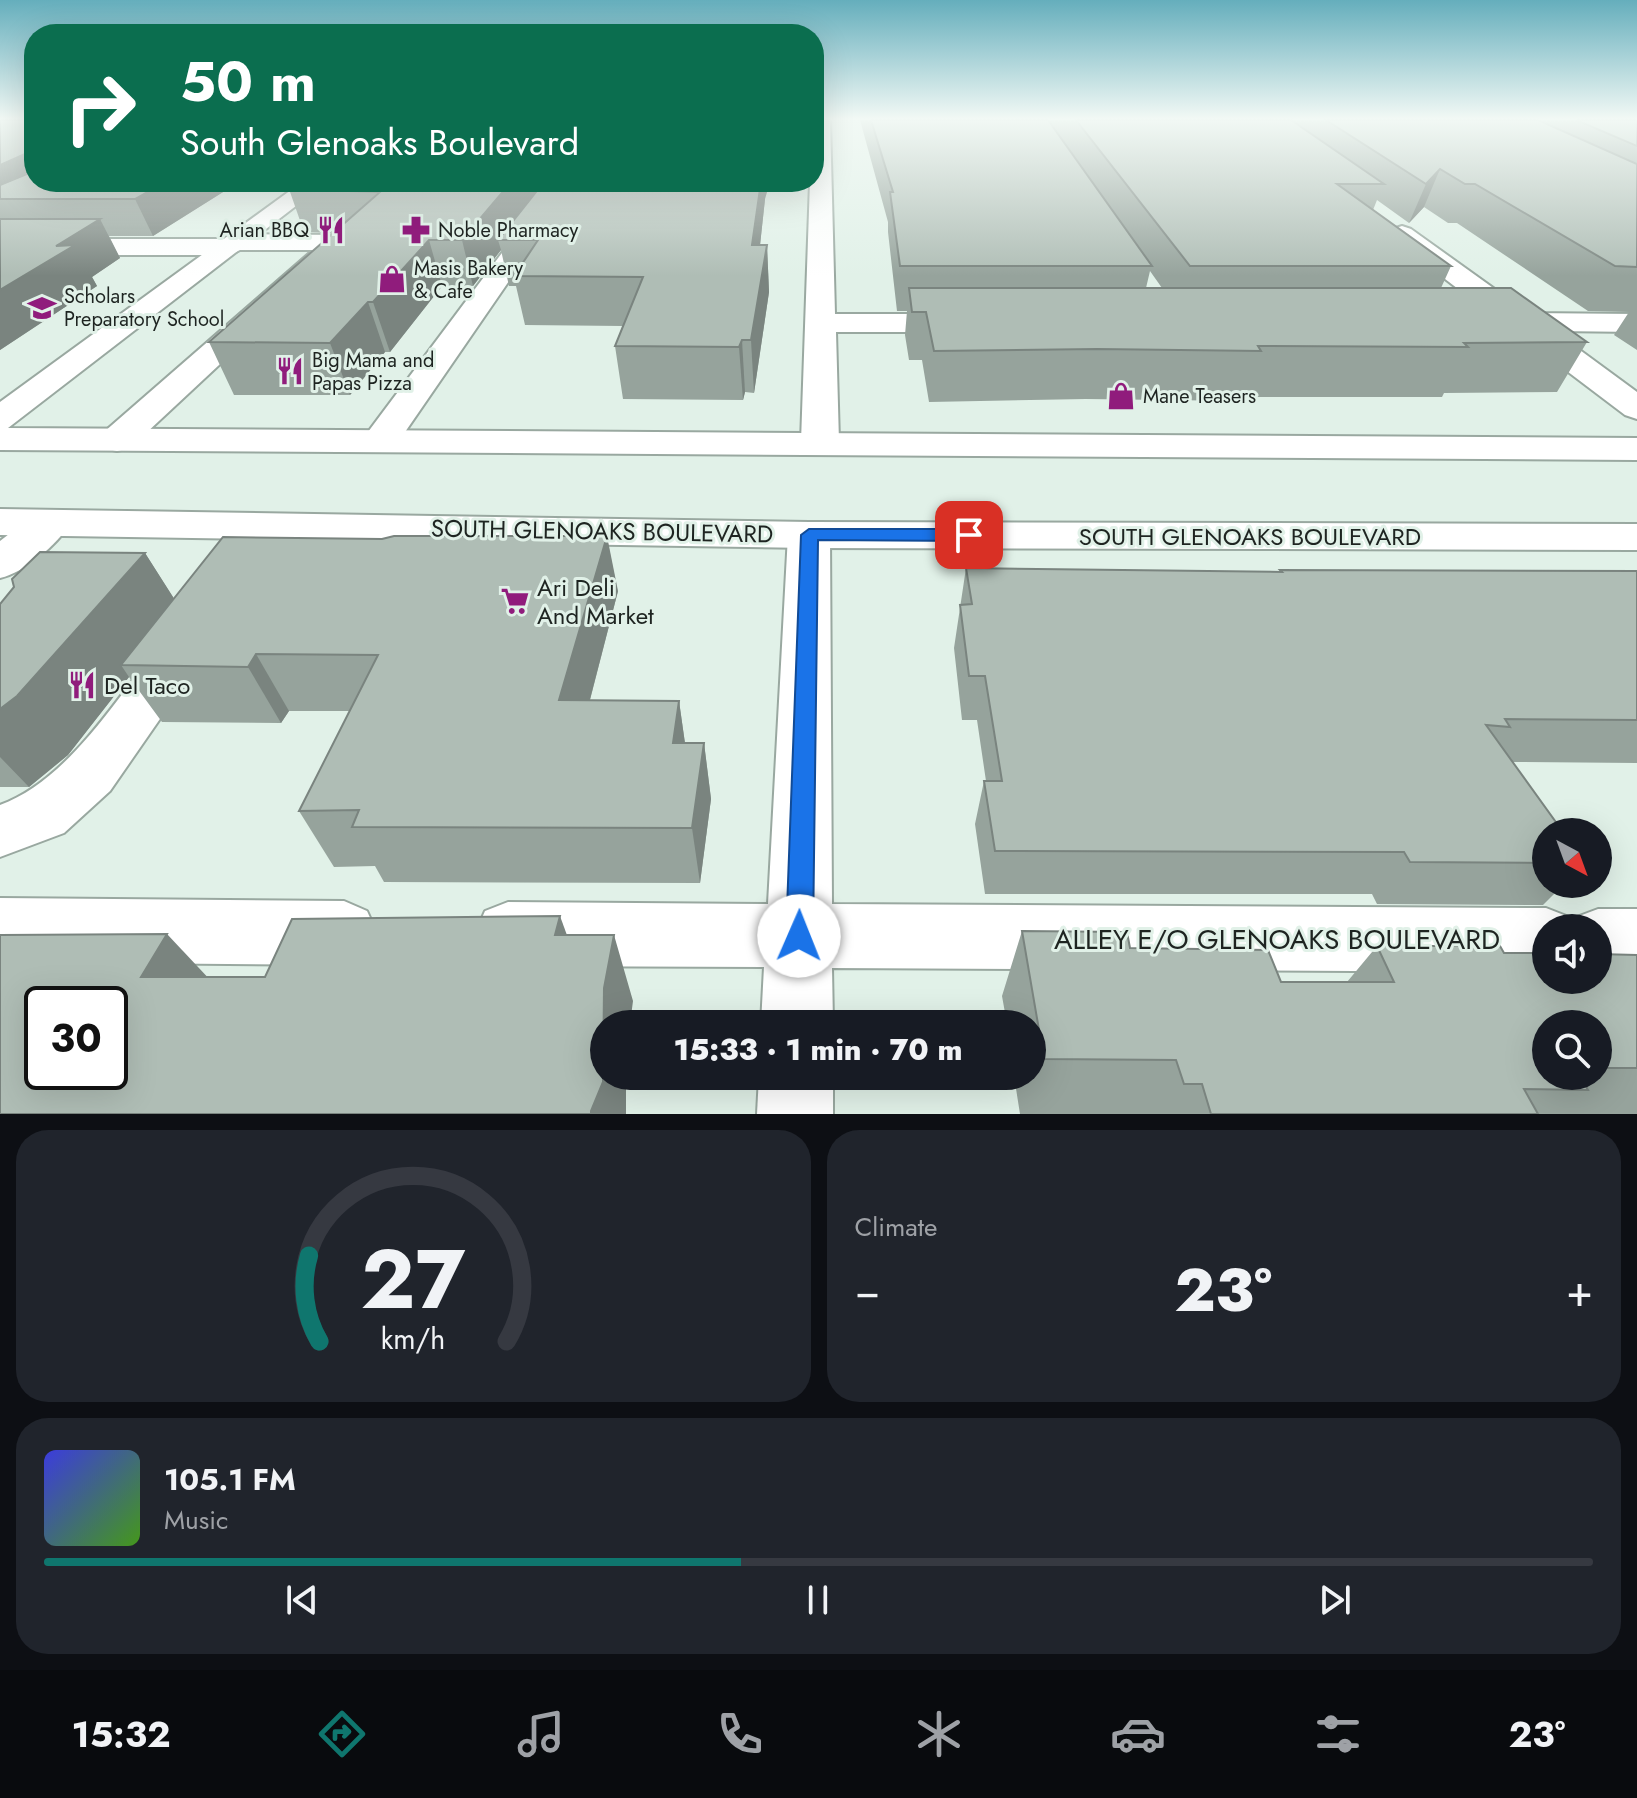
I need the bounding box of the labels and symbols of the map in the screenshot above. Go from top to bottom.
restaurant icon: Arian BBQ [316,215,346,245]
pharmacy icon: Noble Pharmacy [401,215,431,245]
place label: Arian BBQ [220,216,309,245]
place label: Noble Pharmacy [438,216,578,245]
place label: Masis Bakery & Cafe [414,254,523,306]
shop icon: Masis Bakery & Cafe [377,264,407,294]
place label: Scholars Preparatory School [64,282,224,334]
school or university icon: Scholars Preparatory School [27,293,57,323]
place label: Big Mama and Papas Pizza [312,346,434,398]
restaurant icon: Big Mama and Papas Pizza [275,356,305,386]
shop icon: Mane Teasers [1106,381,1136,411]
place label: Mane Teasers [1143,382,1256,411]
pin [935,501,1003,569]
street label: SOUTH GLENOAKS BOULEVARD [431,511,773,551]
street label: SOUTH GLENOAKS BOULEVARD [1079,519,1421,554]
place label: Ari Deli And Market [537,570,654,633]
supermarket icon: Ari Deli And Market [500,586,530,616]
place label: Del Taco [104,668,190,703]
restaurant icon: Del Taco [67,670,97,700]
north arrow [1532,818,1612,898]
position arrow [757,894,841,978]
street label: ALLEY E/O GLENOAKS BOULEVARD [1054,919,1500,960]
speed limit sign: 30 [24,986,128,1090]

